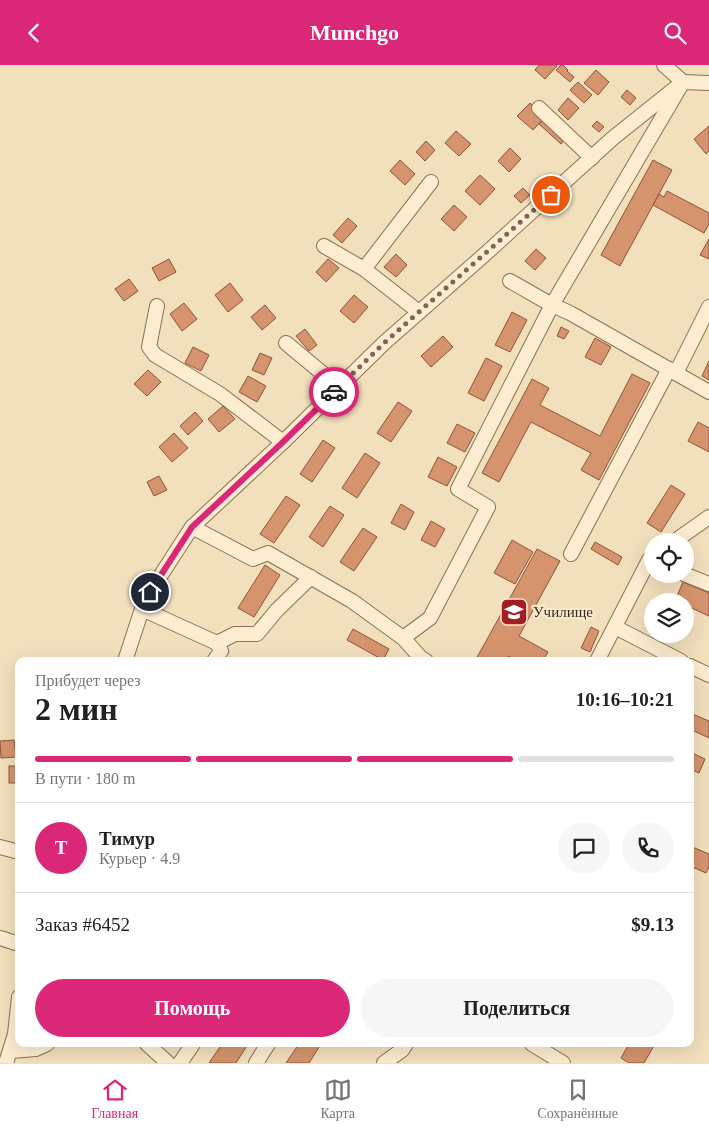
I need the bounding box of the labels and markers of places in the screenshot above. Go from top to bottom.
pin [530,174,572,216]
pin [129,571,171,613]
school or university icon: Училище [499,597,529,627]
place label: Училище [533,604,593,620]

